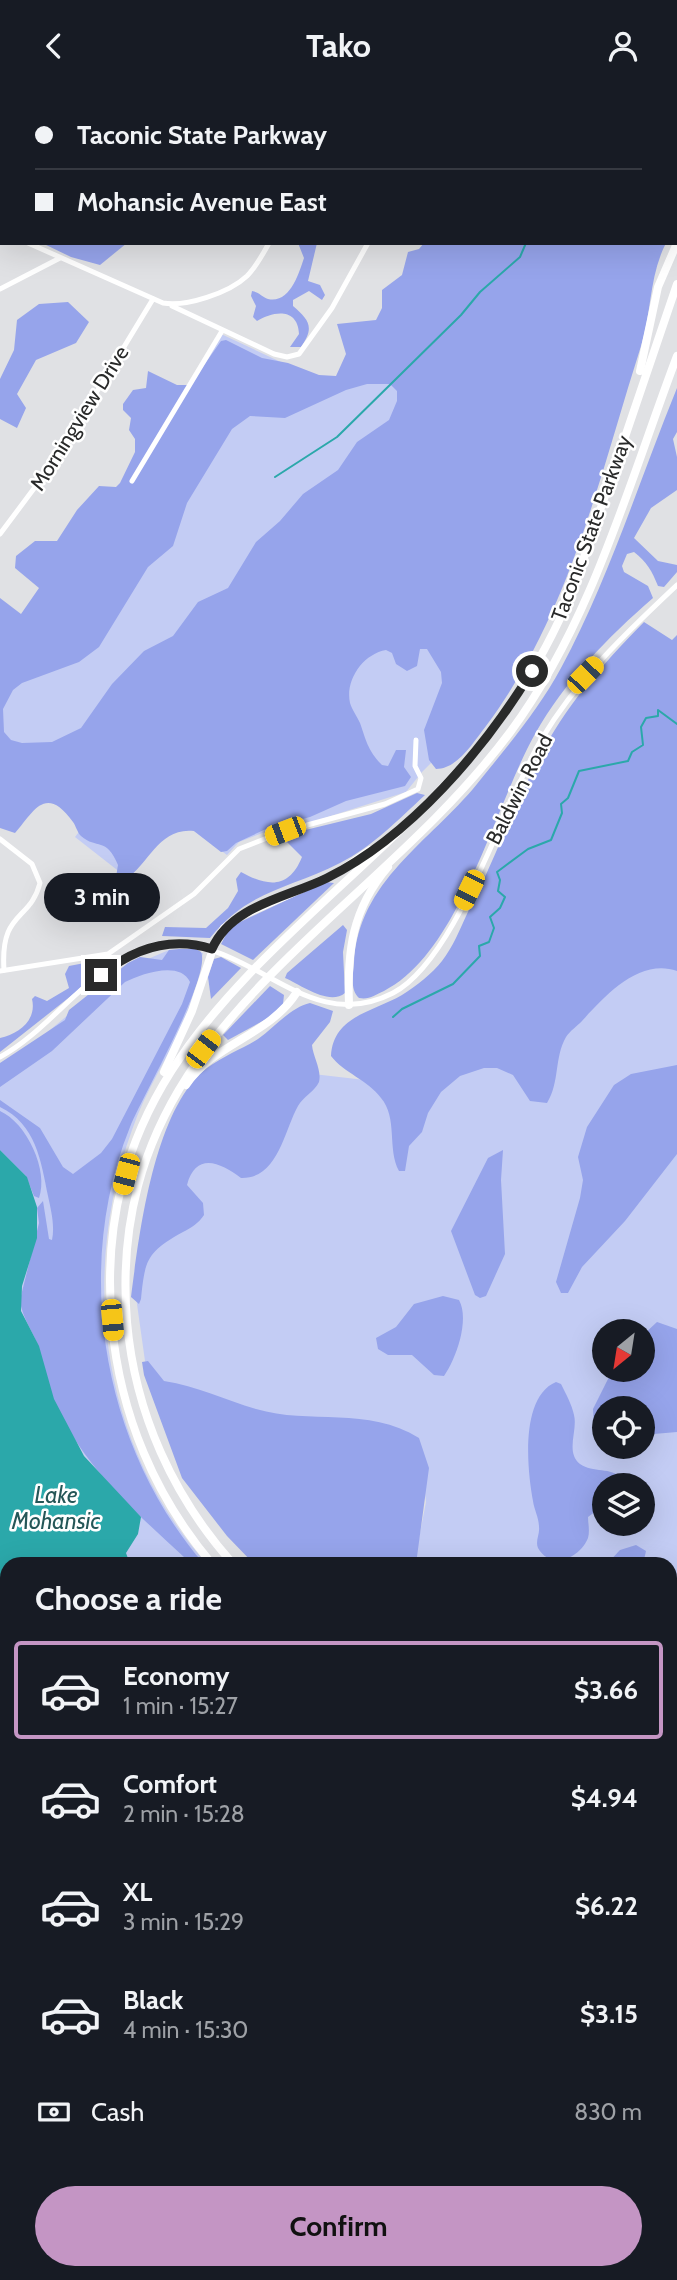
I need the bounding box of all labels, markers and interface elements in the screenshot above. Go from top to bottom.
text: Tako [306,26,371,65]
icon: back [35,27,73,65]
icon: person [604,27,642,65]
text: Taconic State Parkway [77,119,327,151]
text: Mohansic Avenue East [77,186,327,218]
street label: Morningview Drive [24,341,134,495]
street label: Taconic State Parkway [546,431,636,624]
car [563,653,608,697]
route start [516,655,548,687]
street label: Baldwin Road [480,730,558,848]
car [262,814,309,848]
car [451,867,488,913]
callout: 3 min [43,873,159,923]
text: 3 min [74,883,130,911]
route end [85,959,117,991]
car [182,1026,225,1072]
car [111,1151,142,1197]
car [100,1298,125,1342]
north arrow [592,1319,654,1383]
map controls [592,1319,655,1536]
button: locate [592,1396,655,1459]
button: layers [592,1473,655,1536]
water label: Lake Mohansic [11,1481,101,1535]
text: Choose a ride [35,1579,222,1618]
icon: car [39,1659,102,1722]
text: Economy [123,1660,229,1692]
text: $3.66 [574,1674,638,1706]
text: 1 min · 15:27 [123,1692,238,1720]
icon: car [39,1767,102,1830]
text: Comfort [123,1768,217,1800]
text: $4.94 [571,1782,638,1814]
text: 2 min · 15:28 [123,1800,245,1828]
icon: car [39,1875,102,1938]
text: XL [123,1876,152,1908]
text: $6.22 [575,1890,638,1922]
text: 3 min · 15:29 [123,1908,244,1936]
icon: car [39,1983,102,2046]
text: Black [123,1984,183,2016]
text: $3.15 [580,1998,638,2030]
text: 4 min · 15:30 [123,2016,248,2044]
icon: cash [35,2093,73,2131]
text: Cash [91,2096,144,2128]
text: 830 m [574,2098,642,2126]
button: Confirm [35,2186,642,2266]

